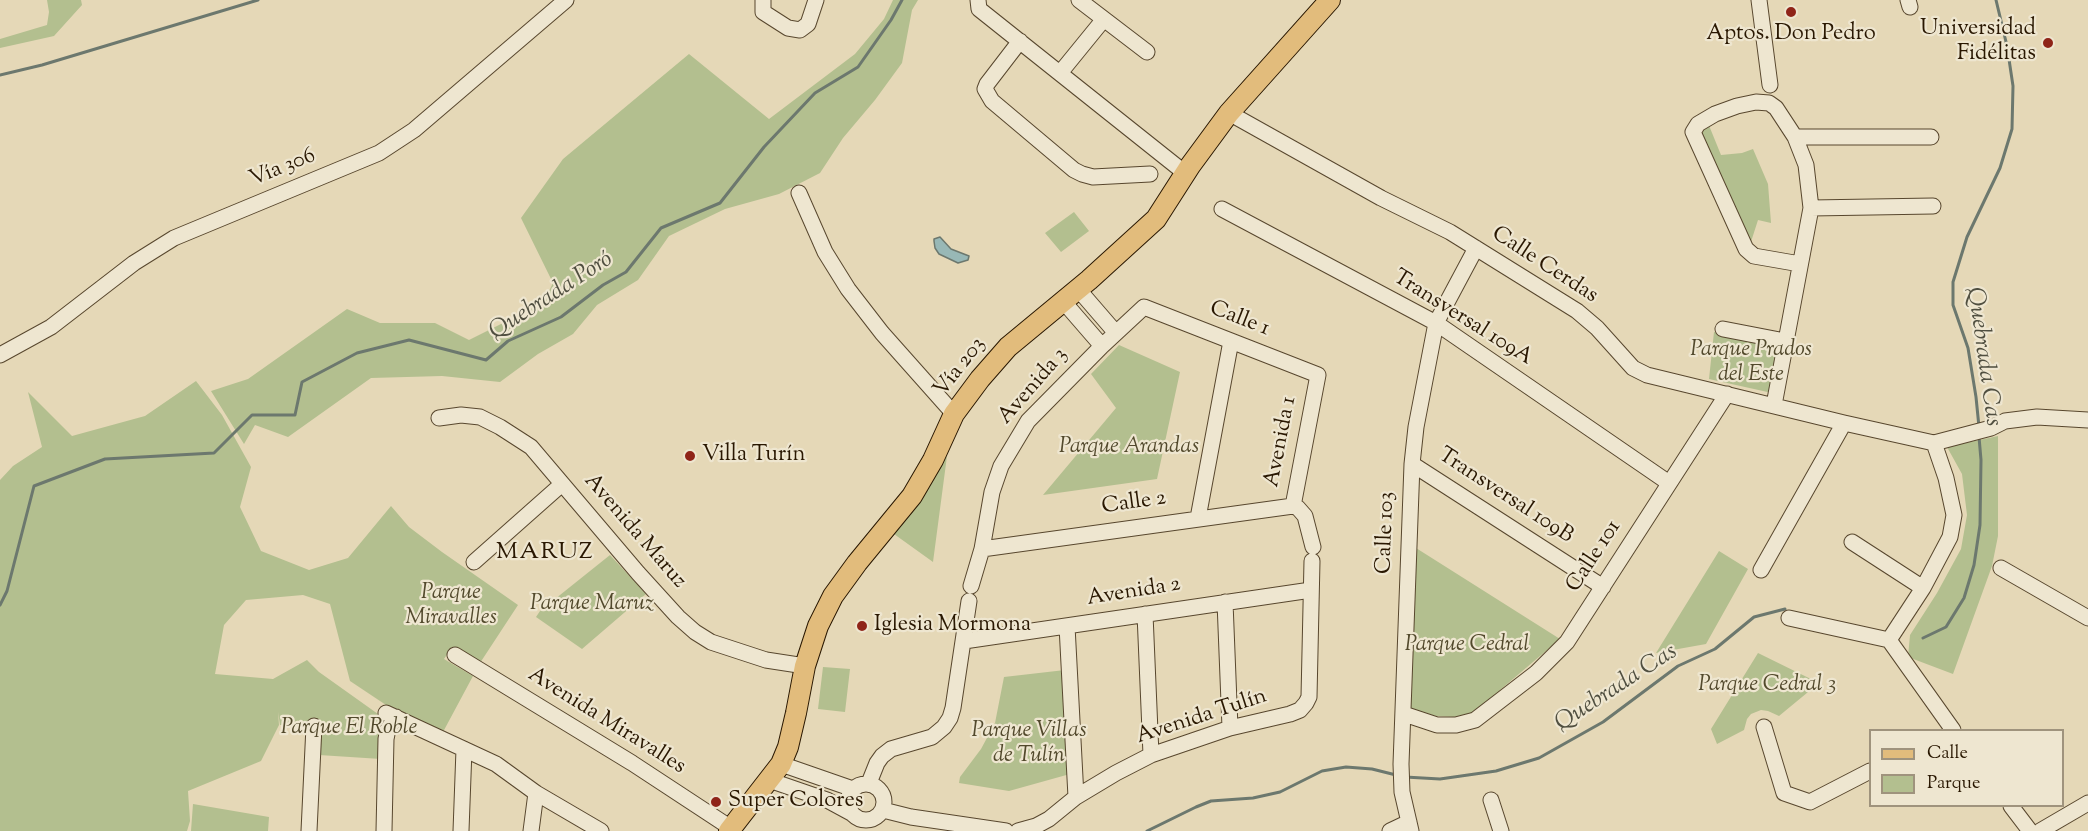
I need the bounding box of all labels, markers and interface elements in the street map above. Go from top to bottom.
marker: Aptos. Don Pedro [1784,5,1798,19]
place label: Universidad Fidélitas [1920,17,2036,68]
place label: Aptos. Don Pedro [1706,22,1876,48]
marker: Universidad Fidélitas [2041,36,2055,50]
street label: Vía 306 [246,144,320,194]
street label: Calle Cerdas [1486,222,1602,310]
water label: Quebrada Poró [485,246,619,348]
street label: Transversal 109A [1387,265,1537,373]
water label: Quebrada Cas [1958,286,2006,428]
street label: Calle 1 [1205,297,1273,343]
street label: Vía 203 [930,333,992,403]
park label: Parque Prados del Este [1690,338,1812,390]
street label: Avenida 3 [994,343,1074,431]
street label: Avenida 1 [1260,394,1304,490]
park label: Parque Arandas [1059,435,1199,461]
place label: Villa Turín [702,443,806,469]
street label: Transversal 109B [1432,443,1578,551]
marker: Villa Turín [683,449,697,463]
street label: Avenida Maruz [577,469,691,595]
street label: Calle 2 [1100,486,1168,522]
street label: Calle 103 [1372,491,1402,575]
street label: Calle 101 [1562,516,1628,598]
district label: MARUZ [496,540,594,568]
street label: Avenida 2 [1085,573,1183,613]
park label: Parque Miravalles [405,581,497,632]
park label: Parque Maruz [530,592,654,618]
place label: Iglesia Mormona [874,613,1031,639]
marker: Iglesia Mormona [855,619,869,633]
park label: Parque Cedral [1405,633,1529,659]
water label: Quebrada Cas [1551,639,1683,739]
street label: Avenida Miravalles [522,663,690,781]
park label: Parque Cedral 3 [1698,673,1836,699]
street label: Avenida Tulín [1133,684,1271,752]
park label: Parque El Roble [281,716,417,742]
park label: Parque Villas de Tulín [972,719,1086,770]
legend [1869,729,2064,807]
text: Calle [1927,741,1968,767]
text: Parque [1927,771,1980,797]
place label: Super Colores [728,789,863,815]
marker: Super Colores [709,795,723,809]

